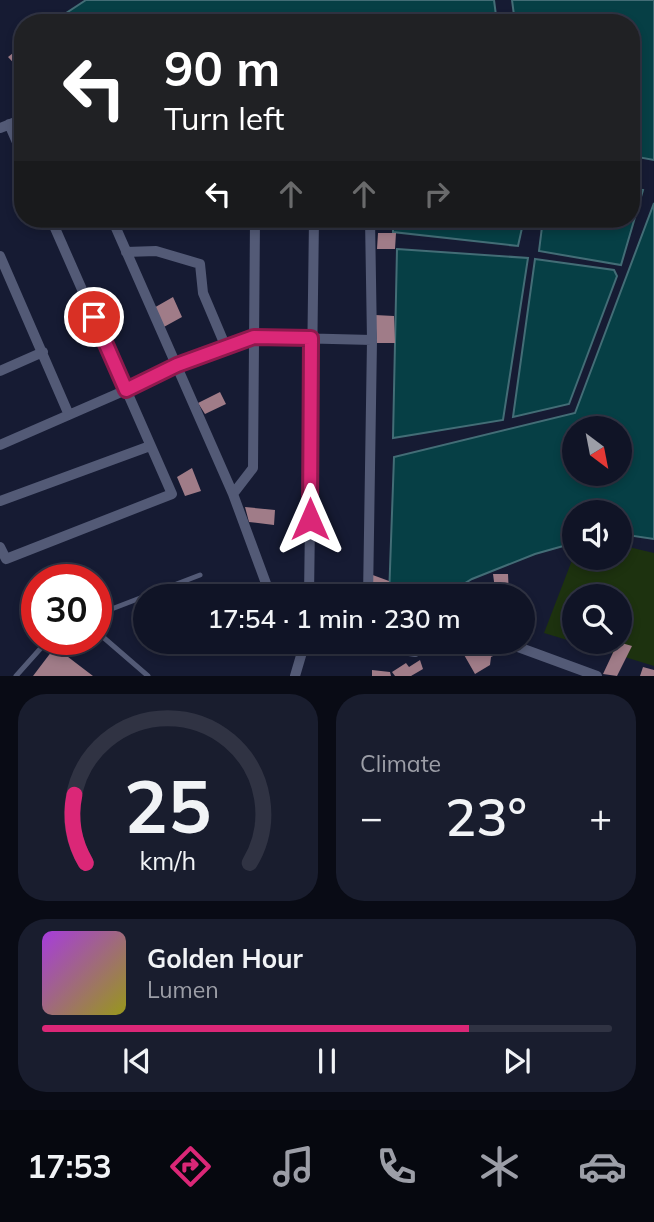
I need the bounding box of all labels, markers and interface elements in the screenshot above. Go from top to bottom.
text: 90 m [164,37,280,98]
icon: left [49,42,140,133]
text: Turn left [164,98,284,138]
icon: left [199,175,237,213]
icon: ahead [272,175,310,213]
icon: ahead [345,175,383,213]
icon: right [418,175,456,213]
pin [64,287,124,347]
icon: arrive [75,298,113,336]
north arrow [562,416,632,486]
map controls [562,416,632,654]
position arrow [273,482,347,556]
button: sound [562,500,632,570]
speed limit sign: 30 [21,564,112,655]
button: search [562,584,632,654]
text: 17:54 · 1 min · 230 m [207,602,461,635]
text: Climate [360,749,441,778]
text: 25 [124,761,212,852]
text: 23° [445,784,527,849]
text: − [360,793,383,841]
text: + [589,793,612,841]
text: km/h [140,845,196,876]
text: Golden Hour [147,942,303,975]
text: Lumen [147,975,219,1004]
icon: previous [118,1042,156,1080]
icon: pause [308,1042,346,1080]
icon: next [498,1042,536,1080]
icon: directions [166,1142,215,1191]
icon: music [269,1142,318,1191]
icon: phone [372,1142,421,1191]
icon: climate [475,1142,524,1191]
icon: car [578,1142,627,1191]
text: 17:53 [27,1146,112,1186]

